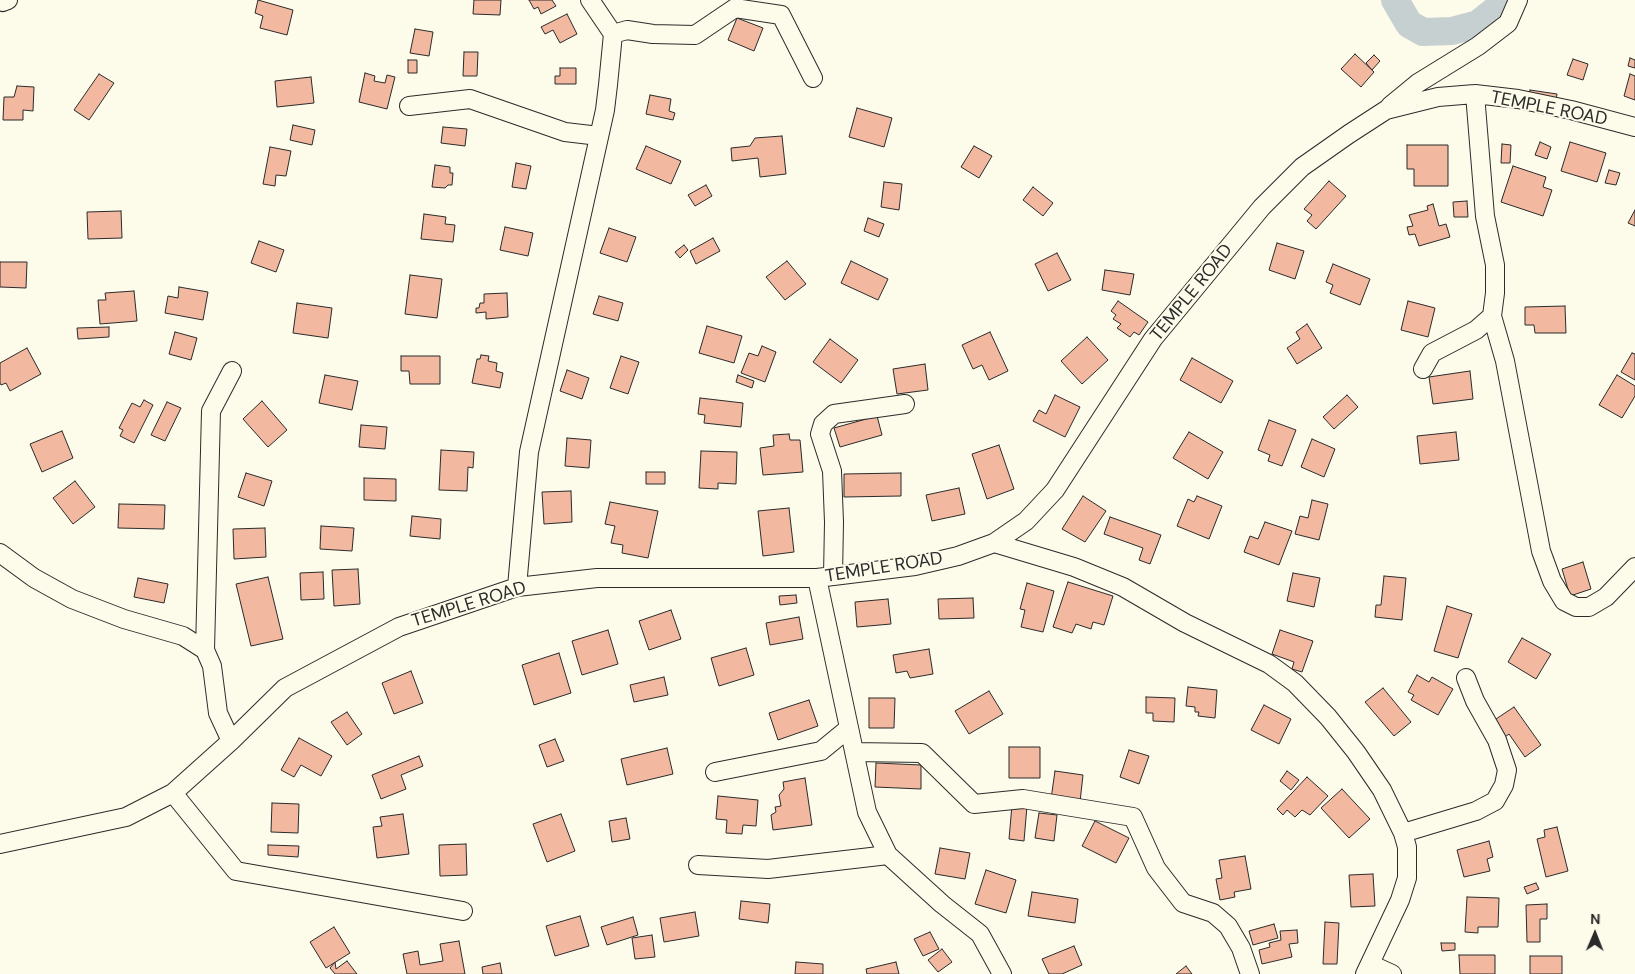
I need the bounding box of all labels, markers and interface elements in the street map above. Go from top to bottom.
street label: TEMPLE ROAD [1489,87,1609,131]
street label: TEMPLE ROAD [1146,240,1238,346]
street label: TEMPLE ROAD [824,548,944,588]
street label: TEMPLE ROAD [409,577,529,633]
north arrow [1570,909,1620,959]
text: N [1590,910,1601,928]

